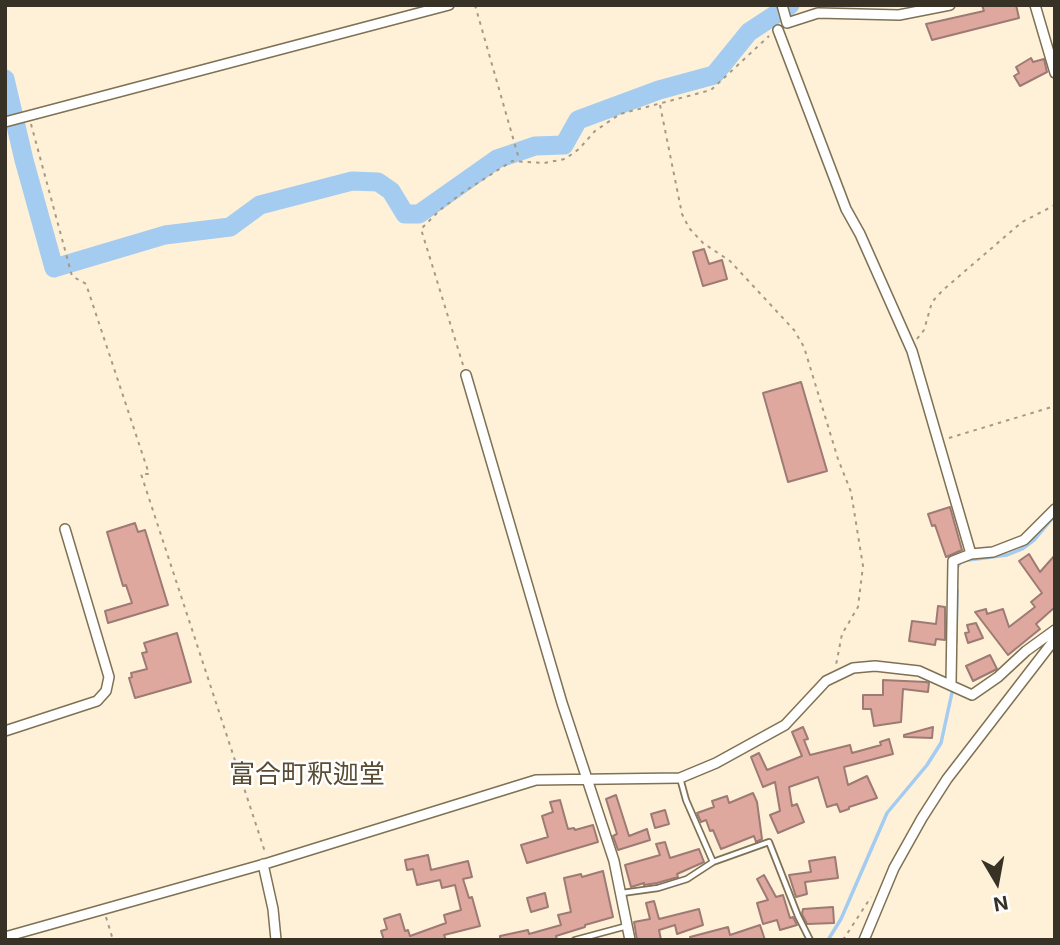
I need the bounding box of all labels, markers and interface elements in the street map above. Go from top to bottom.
district label: 富合町釈迦堂 [229,759,385,791]
north arrow [962,847,1032,917]
text: N [992,891,1010,916]

